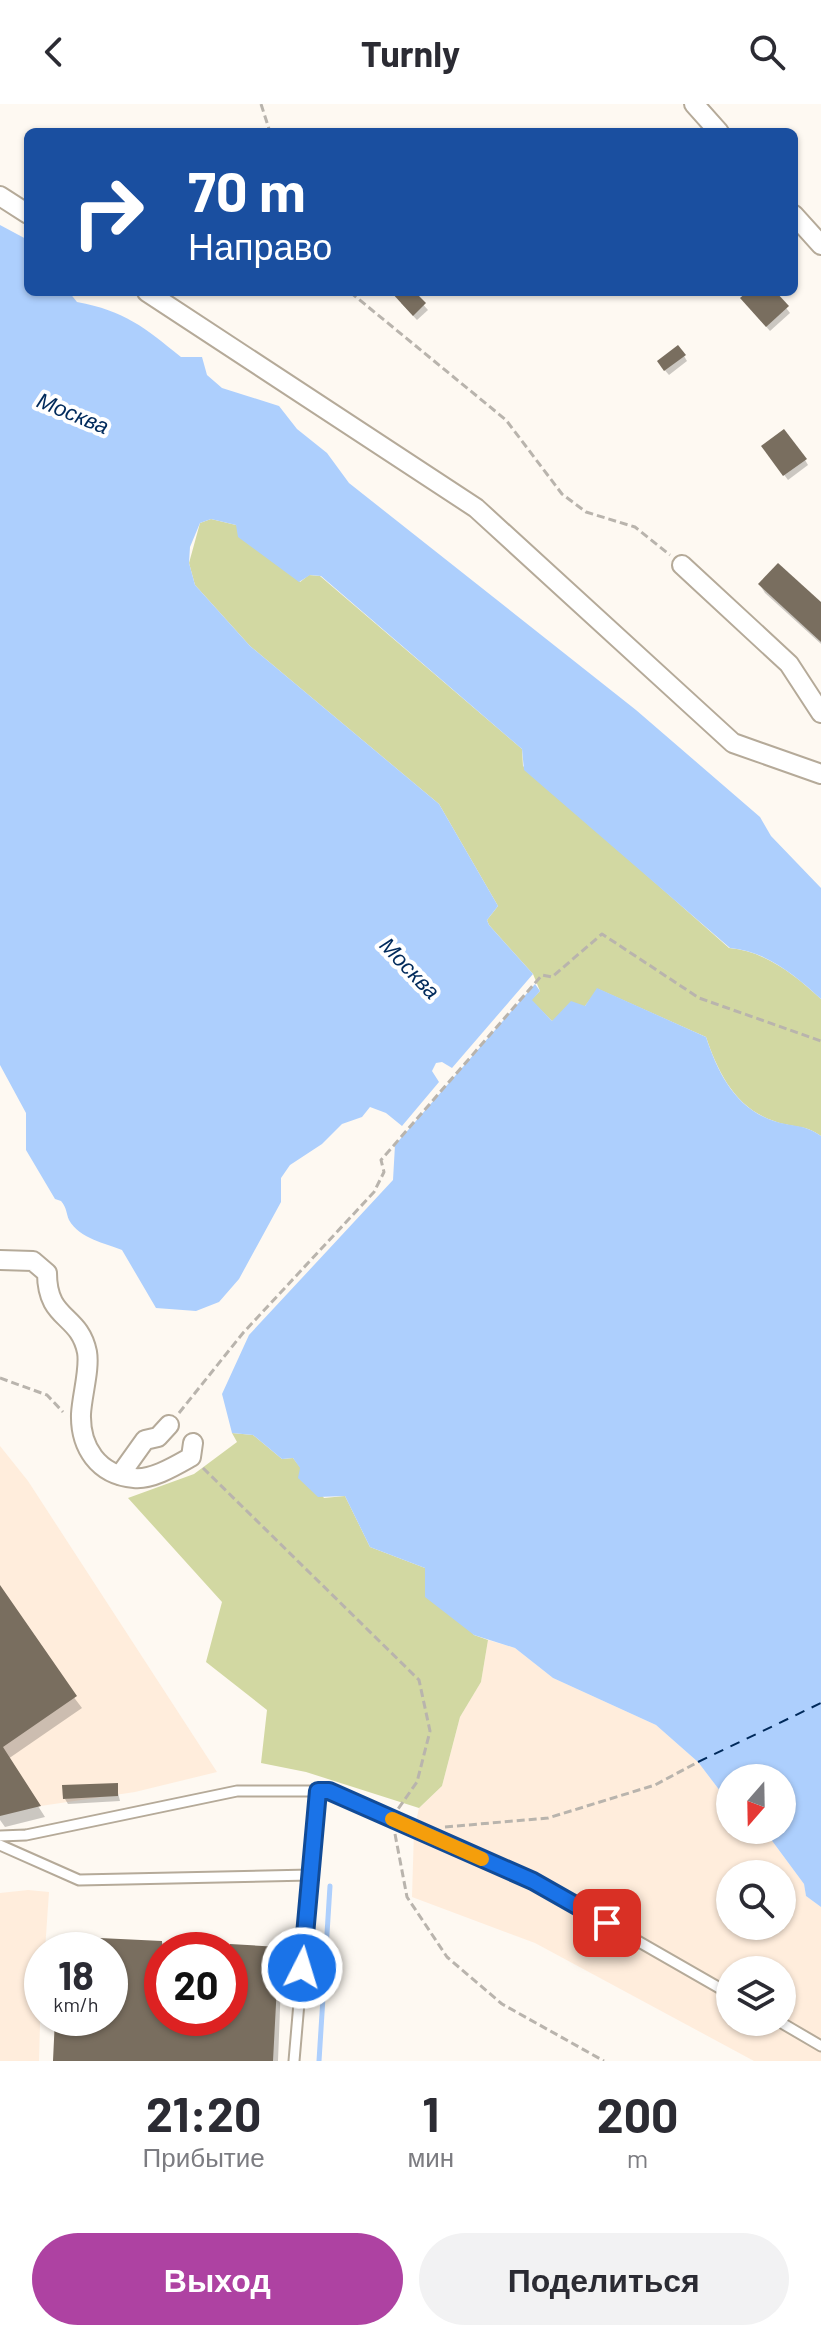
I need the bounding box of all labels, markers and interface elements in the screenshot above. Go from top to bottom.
icon: back [32,30,76,74]
icon: search [745,30,789,74]
text: Turnly [361,31,460,74]
text: 70 m [188,156,306,223]
icon: right [56,160,160,264]
text: Направо [188,224,332,267]
water label: Москва [34,386,113,438]
water label: Москва [375,931,446,1003]
north arrow [716,1764,796,1844]
map controls [716,1764,796,2036]
button: search [716,1860,796,1940]
pin [573,1889,641,1957]
icon: arrive [585,1901,629,1945]
position arrow [260,1926,344,2010]
speed limit sign: 20 [144,1932,248,2036]
text: 18 [58,1950,94,1998]
button: layers [716,1956,796,2036]
text: km/h [53,1992,99,2016]
text: 21:20 [146,2084,261,2142]
text: 1 [422,2084,439,2142]
text: 200 [597,2085,678,2143]
text: Прибытие [143,2141,265,2172]
text: мин [407,2141,454,2172]
text: m [627,2142,648,2173]
button: Выход [32,2233,403,2325]
button: Поделиться [419,2233,789,2325]

